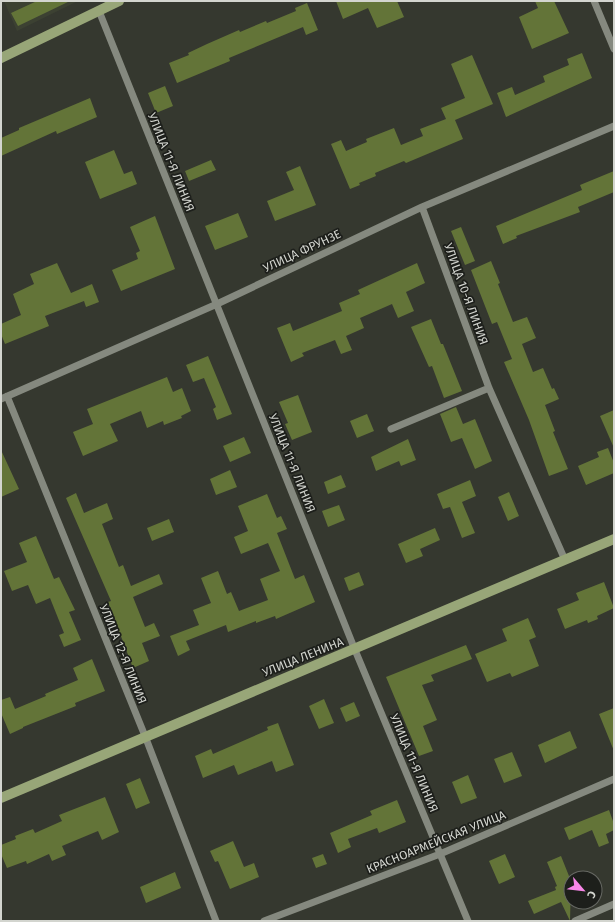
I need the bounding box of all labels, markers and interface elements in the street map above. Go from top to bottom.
street label: УЛИЦА 11-Я ЛИНИЯ [145,111,197,213]
street label: УЛИЦА ФРУНЗЕ [261,227,343,275]
street label: УЛИЦА 10-Я ЛИНИЯ [441,241,491,347]
street label: УЛИЦА 11-Я ЛИНИЯ [266,412,318,514]
street label: УЛИЦА 12-Я ЛИНИЯ [97,602,149,706]
street label: УЛИЦА ЛЕНИНА [260,634,346,680]
street label: УЛИЦА 11-Я ЛИНИЯ [387,712,441,814]
street label: КРАСНОАРМЕЙСКАЯ УЛИЦА [364,807,508,876]
north arrow [563,870,603,910]
text: С [584,889,599,901]

